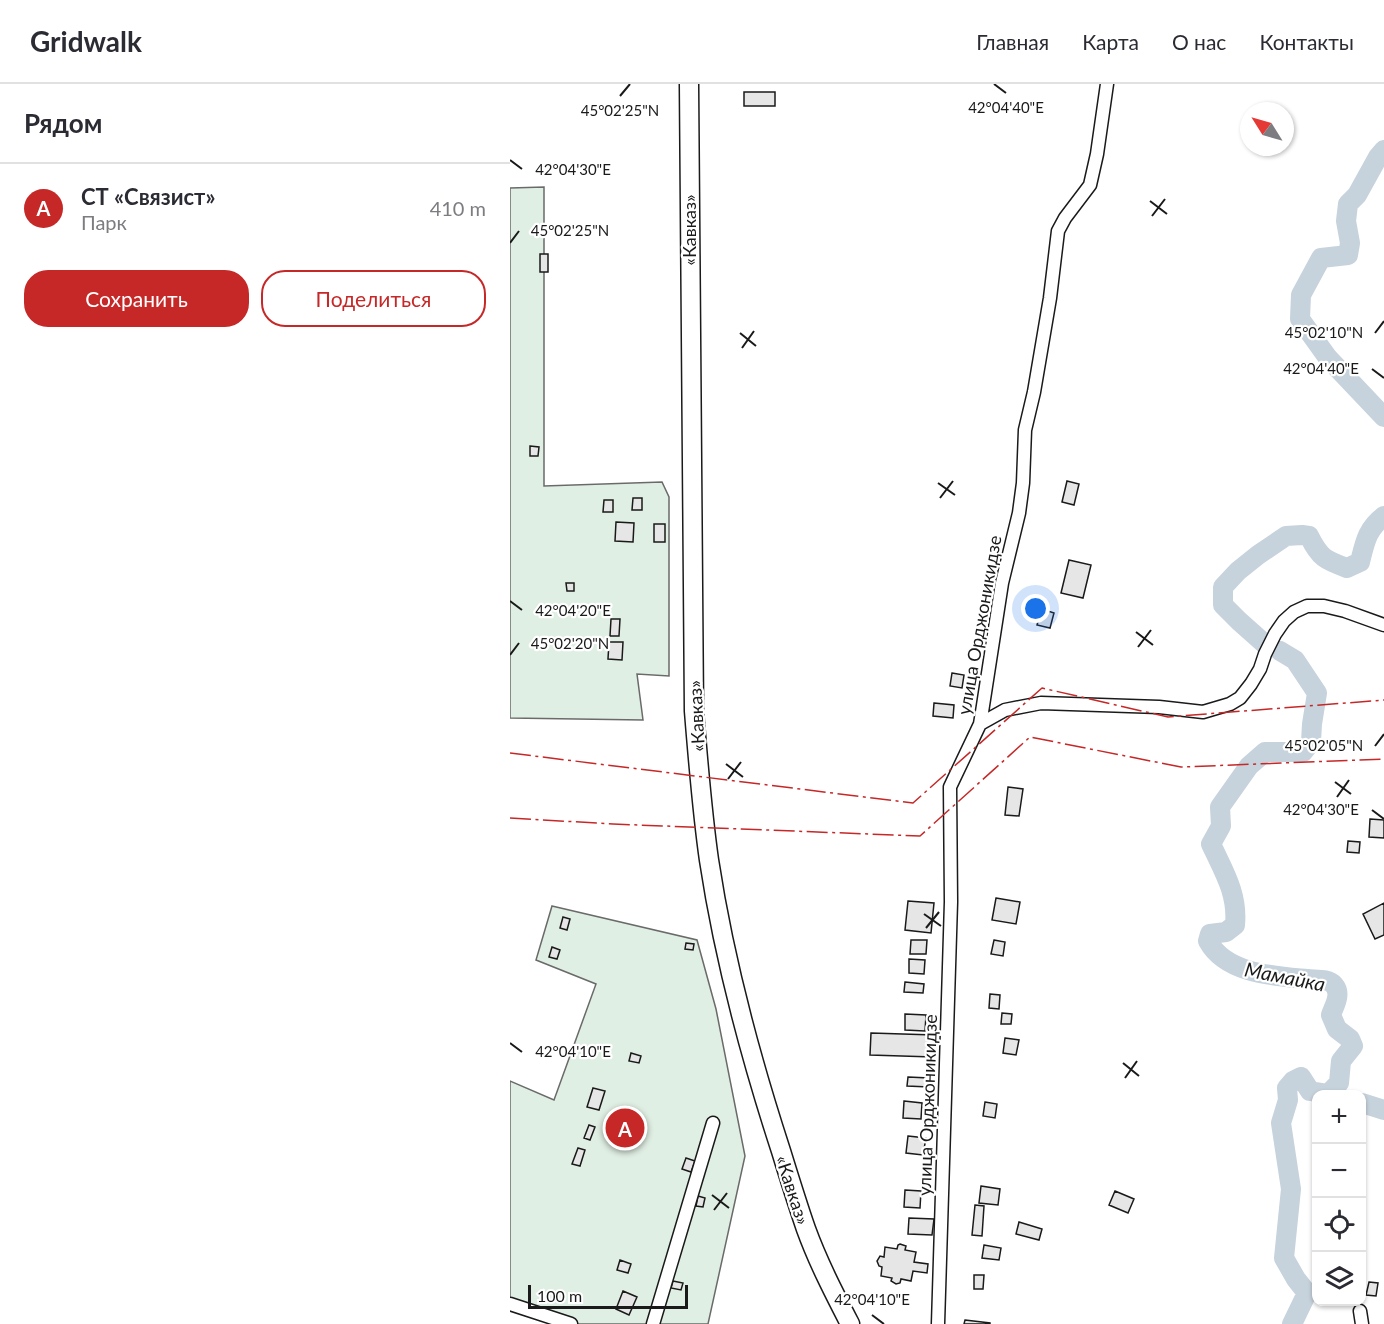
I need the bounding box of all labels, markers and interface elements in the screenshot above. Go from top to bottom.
text: Gridwalk [30,24,142,58]
text: Главная [976,29,1049,54]
text: Карта [1082,29,1139,54]
text: О нас [1172,29,1226,54]
text: Контакты [1259,29,1354,54]
text: 42°04'40"E [968,98,1044,116]
text: 45°02'25"N [581,101,659,119]
north arrow [1240,102,1294,156]
text: Рядом [24,107,102,139]
text: 42°04'30"E [535,160,611,178]
text: СТ «Связист» [81,183,215,210]
street label: «Кавказ» [678,194,700,266]
text: A [37,196,50,220]
text: 410 m [430,196,486,220]
text: Парк [81,210,127,234]
text: 45°02'25"N [531,221,609,239]
button: Сохранить [24,270,249,327]
button: Поделиться [261,270,486,327]
text: 45°02'10"N [1285,323,1363,341]
text: 42°04'40"E [1283,359,1359,377]
street label: улица Орджоникидзе [952,534,1006,716]
your location [1021,594,1050,623]
text: 42°04'20"E [535,601,611,619]
text: 45°02'20"N [531,634,609,652]
street label: «Кавказ» [683,680,709,752]
text: 45°02'05"N [1285,736,1363,754]
text: 42°04'30"E [1283,800,1359,818]
water label: Мамайка [1243,956,1327,996]
street label: улица Орджоникидзе [913,1014,941,1196]
text: 42°04'10"E [535,1042,611,1060]
map controls [1312,1090,1366,1306]
button: + [1312,1090,1366,1144]
pin: A [606,1106,644,1150]
button: − [1312,1144,1366,1198]
street label: «Кавказ» [771,1153,815,1227]
button: locate [1312,1198,1366,1252]
button: layers [1312,1252,1366,1306]
scale bar [528,1282,688,1310]
text: 100 m [537,1286,582,1305]
text: 42°04'10"E [834,1290,910,1308]

